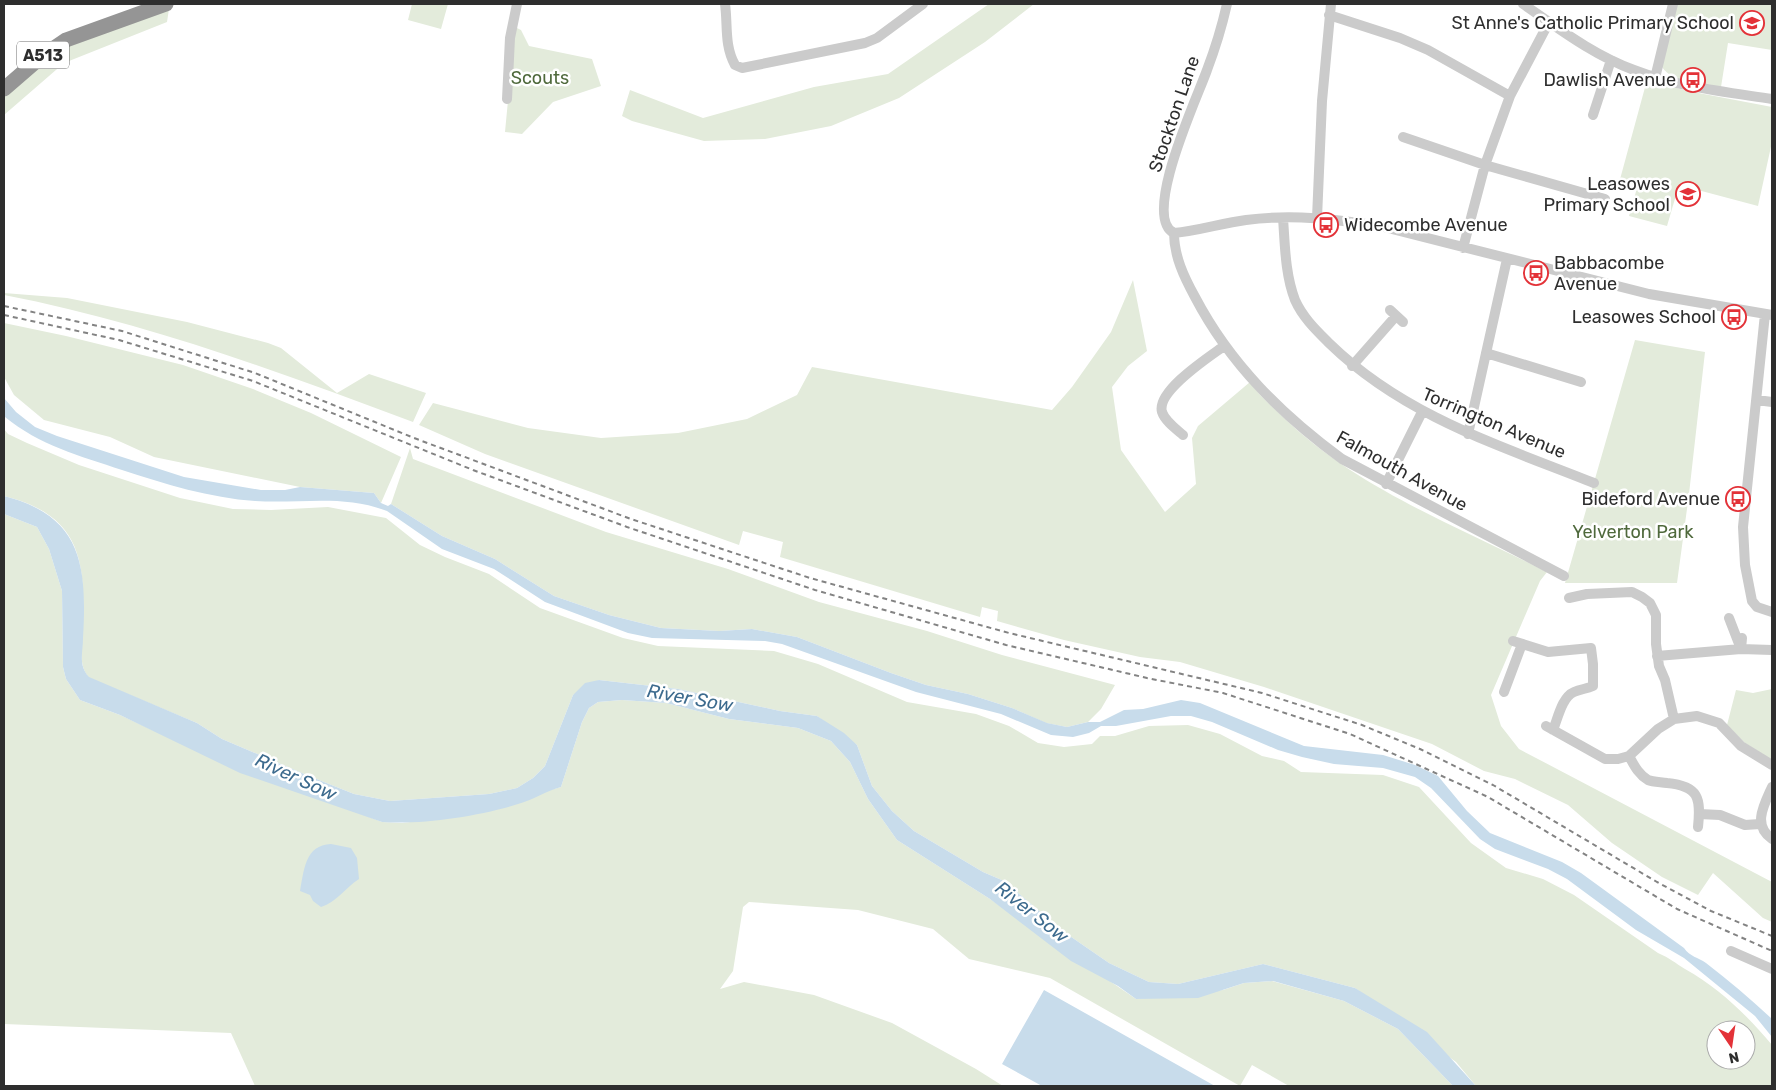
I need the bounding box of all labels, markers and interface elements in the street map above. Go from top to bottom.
school or university icon: St Anne's Catholic Primary School [1739,10,1765,36]
place label: St Anne's Catholic Primary School [1451,12,1734,34]
road number: A513 [17,42,69,68]
street label: Stockton Lane [1144,53,1204,175]
park label: Scouts [511,67,569,89]
bus stop icon: Dawlish Avenue [1680,67,1706,93]
place label: Dawlish Avenue [1543,69,1676,91]
place label: Leasowes Primary School [1543,173,1670,216]
school or university icon: Leasowes Primary School [1675,181,1701,207]
bus stop icon: Widecombe Avenue [1313,212,1339,238]
place label: Widecombe Avenue [1344,214,1508,236]
place label: Babbacombe Avenue [1554,252,1664,295]
bus stop icon: Babbacombe Avenue [1523,260,1549,286]
bus stop icon: Leasowes School [1721,304,1747,330]
place label: Leasowes School [1572,306,1716,328]
street label: Torrington Avenue [1419,383,1569,463]
street label: Falmouth Avenue [1333,426,1471,516]
bus stop icon: Bideford Avenue [1725,486,1751,512]
place label: Bideford Avenue [1581,488,1720,510]
park label: Yelverton Park [1572,521,1694,543]
water label: River Sow [645,679,736,717]
water label: River Sow [252,748,341,806]
water label: River Sow [991,876,1074,948]
north arrow [1706,1020,1756,1070]
text: N [1727,1048,1741,1067]

